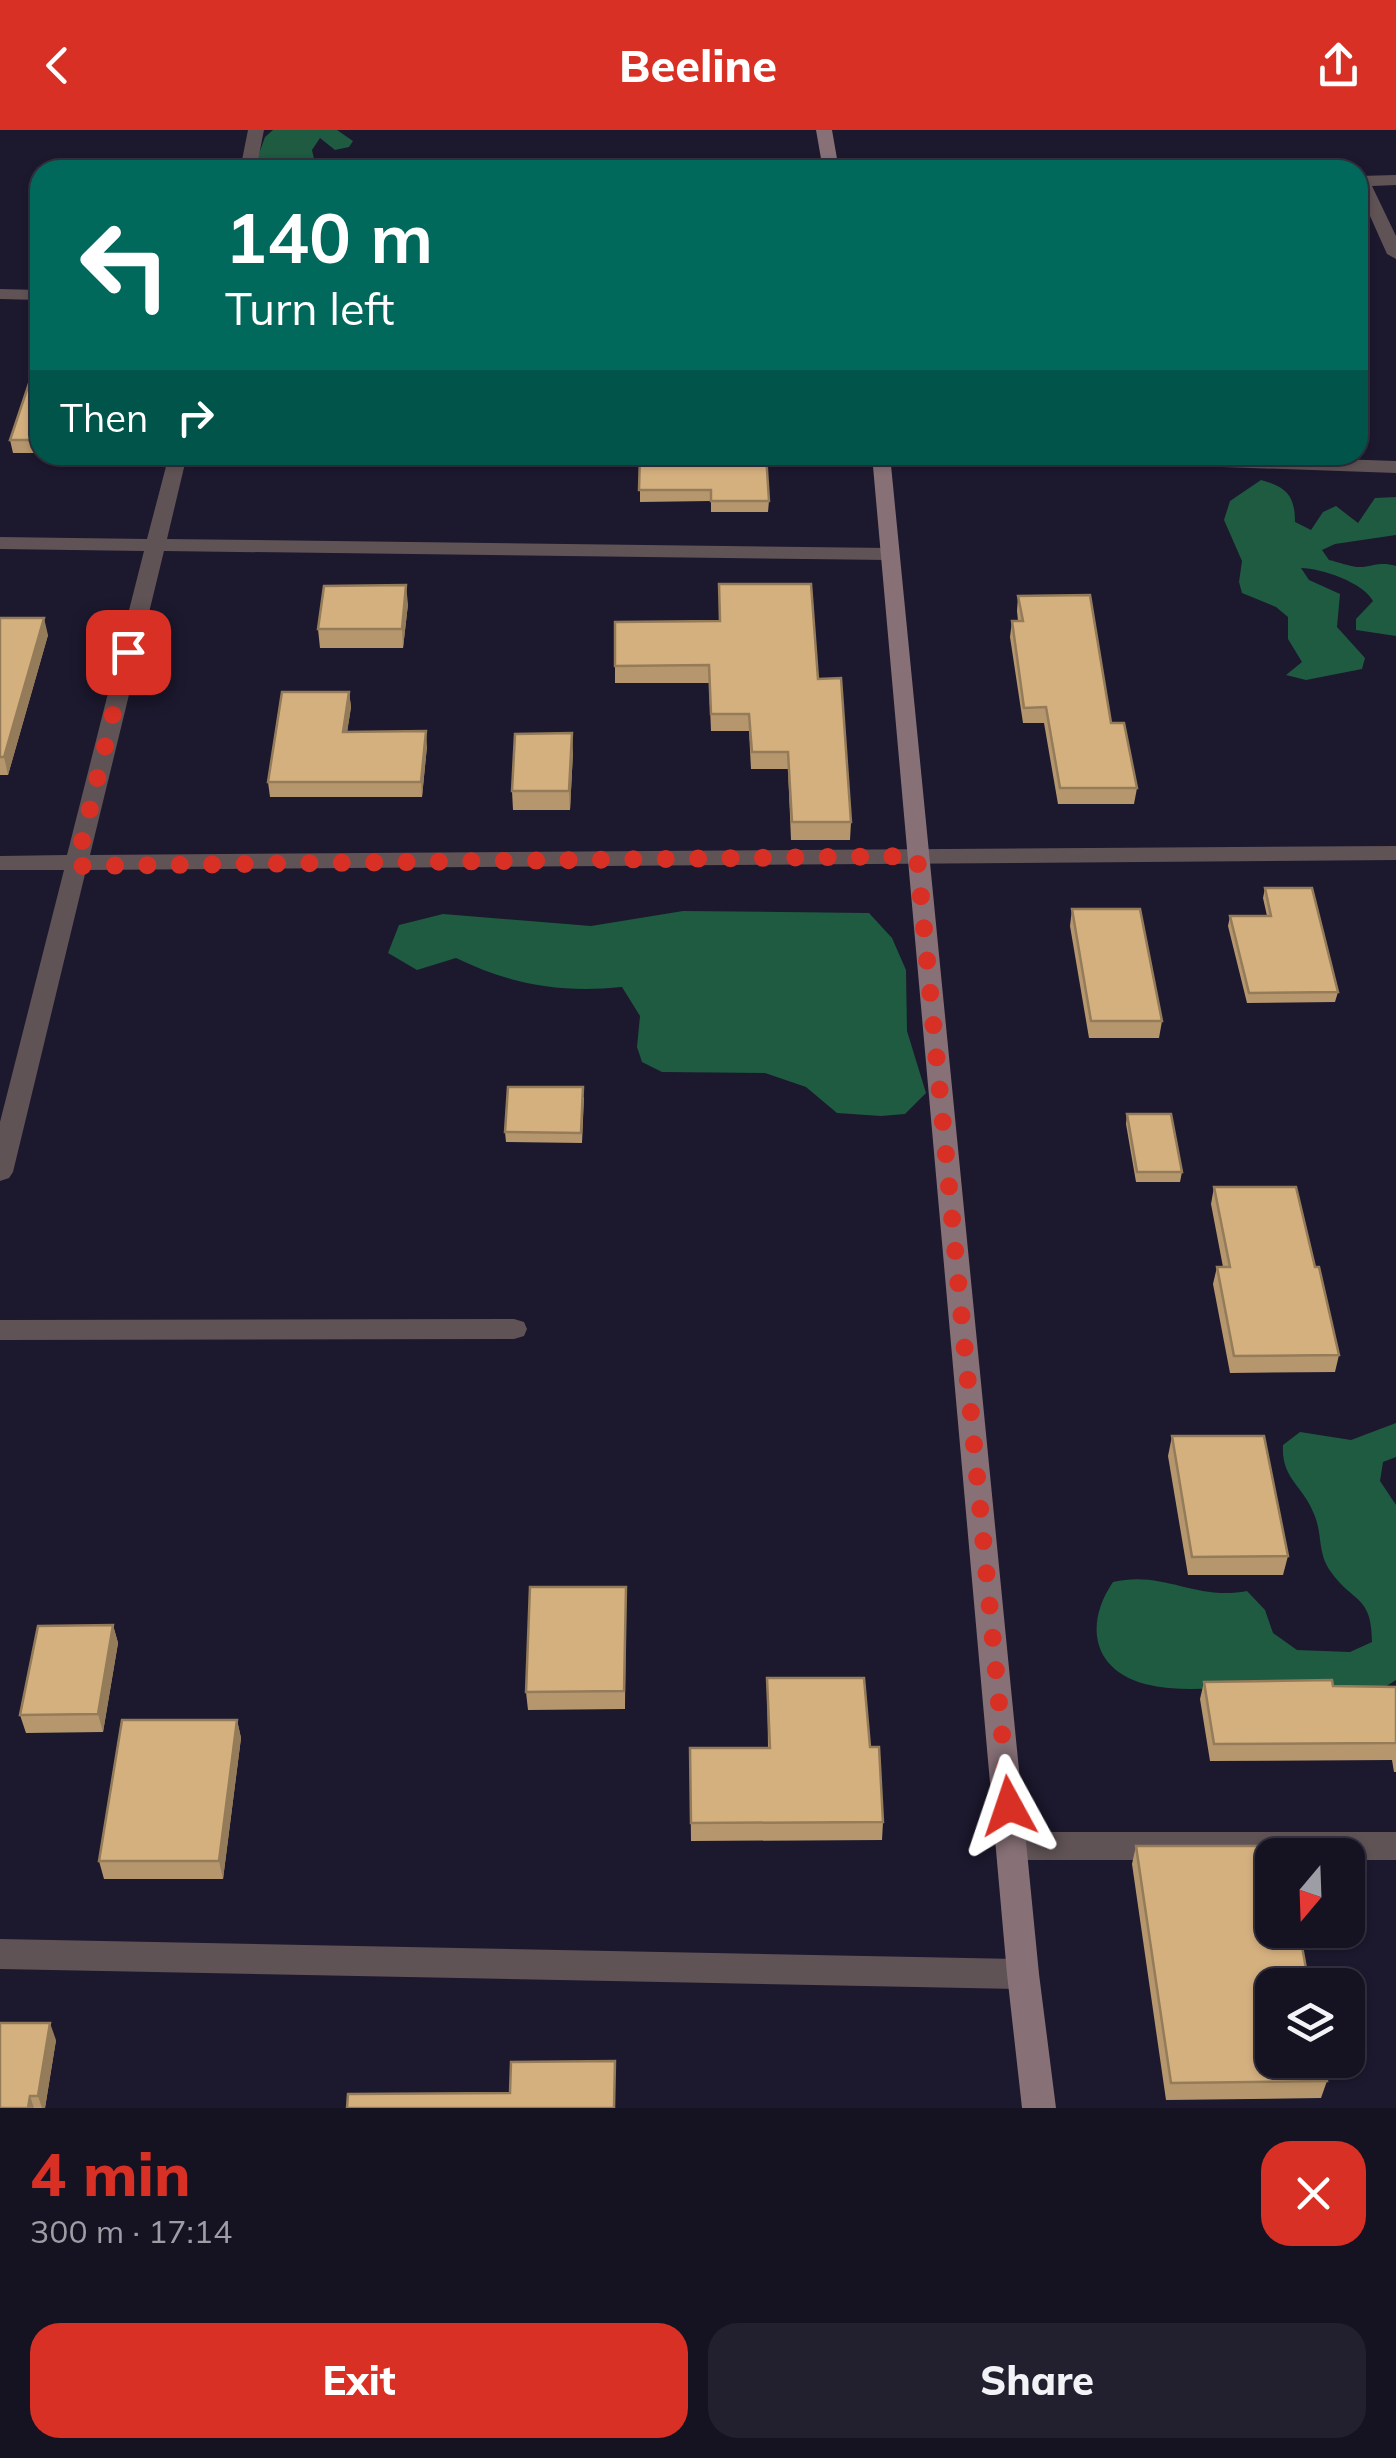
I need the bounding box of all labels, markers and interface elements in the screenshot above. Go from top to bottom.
text: Beeline [619,37,777,93]
icon: back [30,38,85,93]
icon: share [1311,38,1366,93]
text: 140 m [225,193,433,281]
icon: left [60,200,190,330]
text: Turn left [225,280,394,336]
icon: right [168,390,223,445]
text: Then [60,394,148,442]
pin [86,610,171,695]
icon: arrive [101,625,156,680]
position arrow [957,1754,1061,1858]
north arrow [1255,1838,1365,1948]
map controls [1255,1838,1365,2078]
button: layers [1255,1968,1365,2078]
text: 4 min [30,2136,191,2211]
button: close [1261,2141,1366,2246]
text: 300 m · 17:14 [30,2211,232,2251]
button: Exit [30,2323,688,2438]
button: Share [708,2323,1366,2438]

